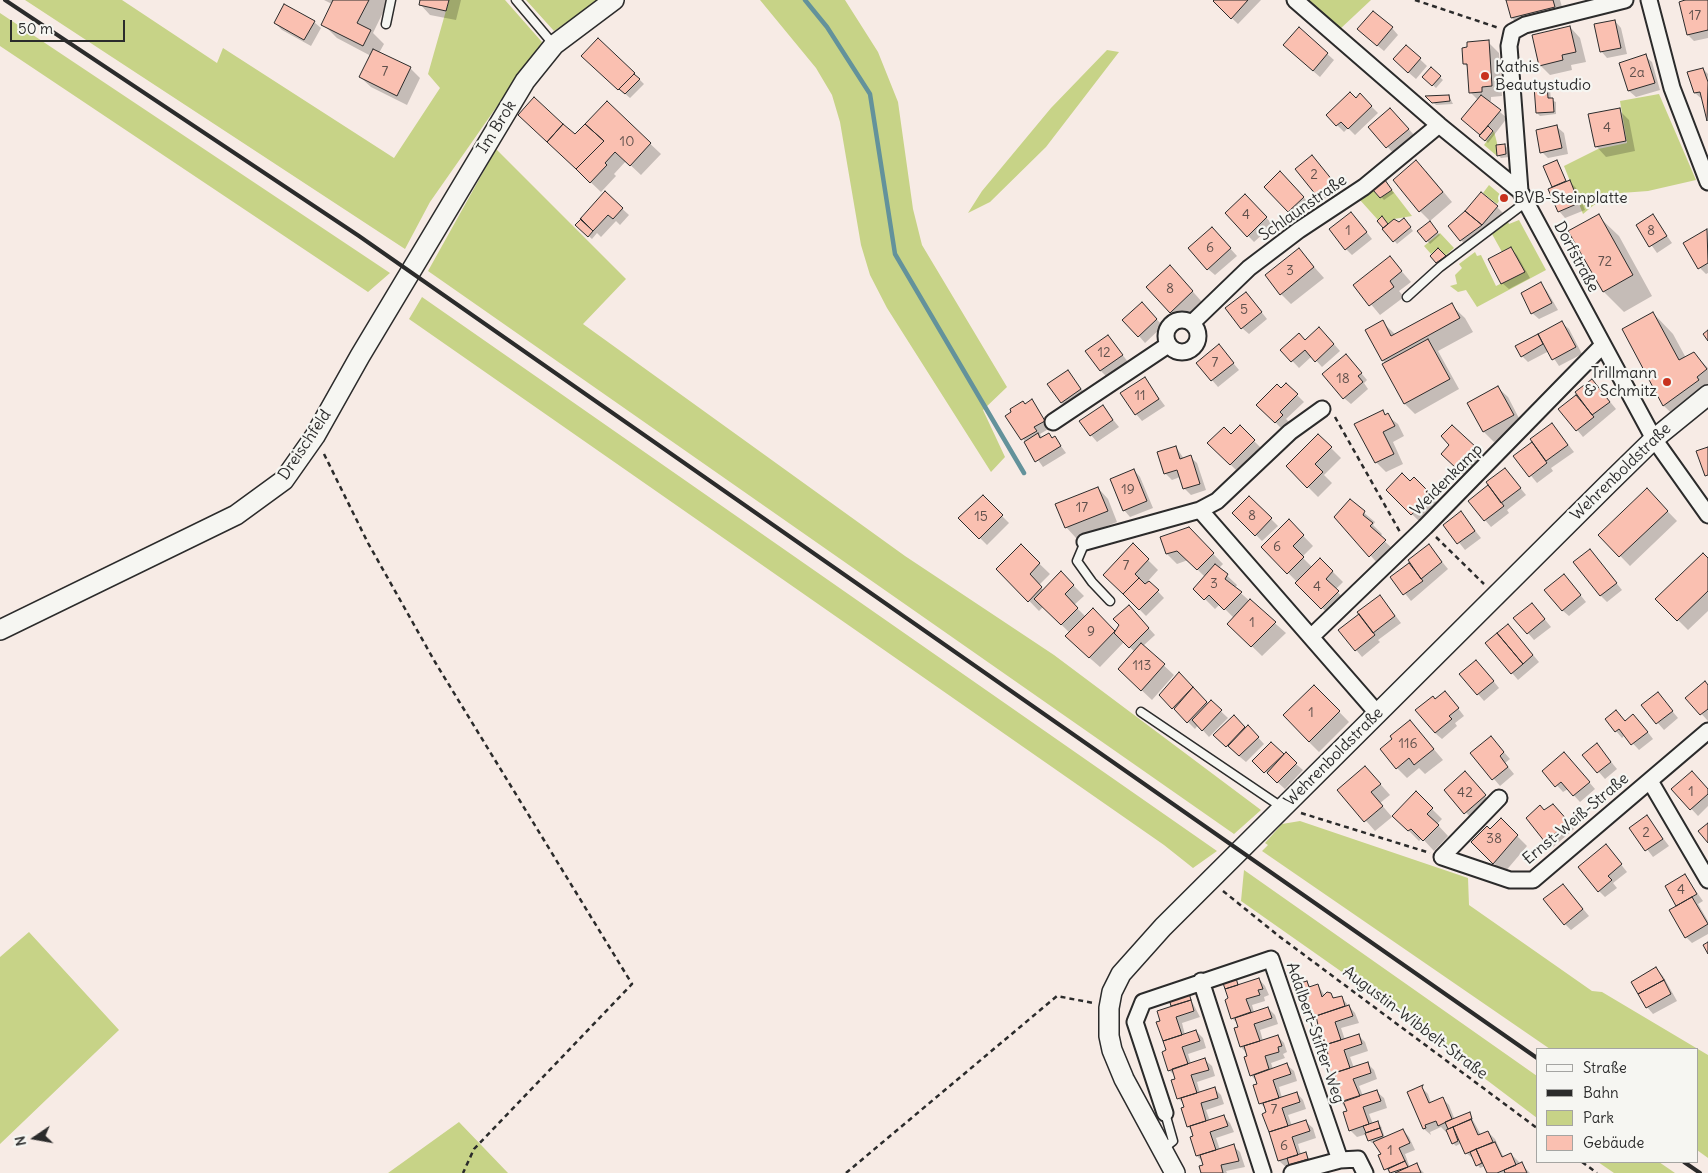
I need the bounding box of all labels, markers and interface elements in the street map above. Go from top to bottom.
house number: 17 [1689,8,1701,24]
scale bar [12,10,128,42]
text: 50 m [18,19,53,38]
place label: Kathis Beautystudio [1495,57,1591,95]
house number: 7 [382,64,388,80]
house number: 2a [1629,65,1645,81]
marker: Kathis Beautystudio [1479,70,1491,82]
street label: Im Brok [473,97,521,157]
house number: 4 [1603,120,1611,136]
house number: 10 [620,134,634,150]
house number: 2 [1310,167,1318,183]
street label: Schlaunstraße [1255,171,1351,245]
place label: BVB-Steinplatte [1514,188,1628,208]
marker: BVB-Steinplatte [1498,192,1510,204]
house number: 4 [1242,207,1250,223]
street label: Dorfstraße [1549,218,1603,296]
house number: 1 [1345,223,1351,239]
house number: 8 [1647,223,1655,239]
house number: 6 [1206,240,1214,256]
house number: 72 [1598,254,1612,270]
house number: 3 [1286,263,1294,279]
house number: 8 [1166,281,1174,297]
house number: 5 [1240,302,1248,318]
house number: 12 [1097,345,1111,361]
house number: 7 [1212,355,1218,371]
place label: Trillmann & Schmitz [1584,363,1657,401]
house number: 18 [1336,371,1350,387]
marker: Trillmann & Schmitz [1661,376,1673,388]
house number: 11 [1134,388,1146,404]
street label: Dreischfeld [274,406,336,484]
street label: Wehrenboldstraße [1567,419,1675,525]
street label: Weidenkamp [1407,440,1487,520]
house number: 19 [1121,482,1135,498]
house number: 17 [1076,500,1088,516]
house number: 8 [1248,508,1256,524]
house number: 15 [974,509,988,525]
house number: 6 [1273,539,1281,555]
house number: 7 [1123,558,1129,574]
house number: 3 [1210,576,1218,592]
house number: 4 [1313,579,1321,595]
house number: 1 [1249,615,1255,631]
house number: 9 [1087,624,1095,640]
house number: 113 [1132,658,1152,674]
street label: Wehrenboldstraße [1281,704,1387,810]
house number: 1 [1308,705,1314,721]
house number: 116 [1398,736,1418,752]
street label: Ernst-Weiß-Straße [1519,769,1633,869]
house number: 1 [1688,784,1694,800]
house number: 42 [1457,785,1473,801]
house number: 2 [1642,825,1650,841]
house number: 38 [1486,831,1502,847]
house number: 4 [1677,882,1685,898]
street label: Adalbert-Stifter-Weg [1282,960,1348,1106]
street label: Augustin-Wibbelt-Straße [1339,962,1491,1084]
legend [1536,1048,1698,1163]
text: Straße [1583,1058,1627,1077]
text: Bahn [1583,1083,1619,1102]
house number: 7 [1271,1102,1277,1118]
text: Park [1583,1108,1614,1127]
north arrow [10,1113,60,1163]
text: Gebäude [1583,1133,1644,1152]
text: N [11,1135,30,1148]
house number: 6 [1280,1138,1288,1154]
house number: 1 [1387,1143,1393,1159]

